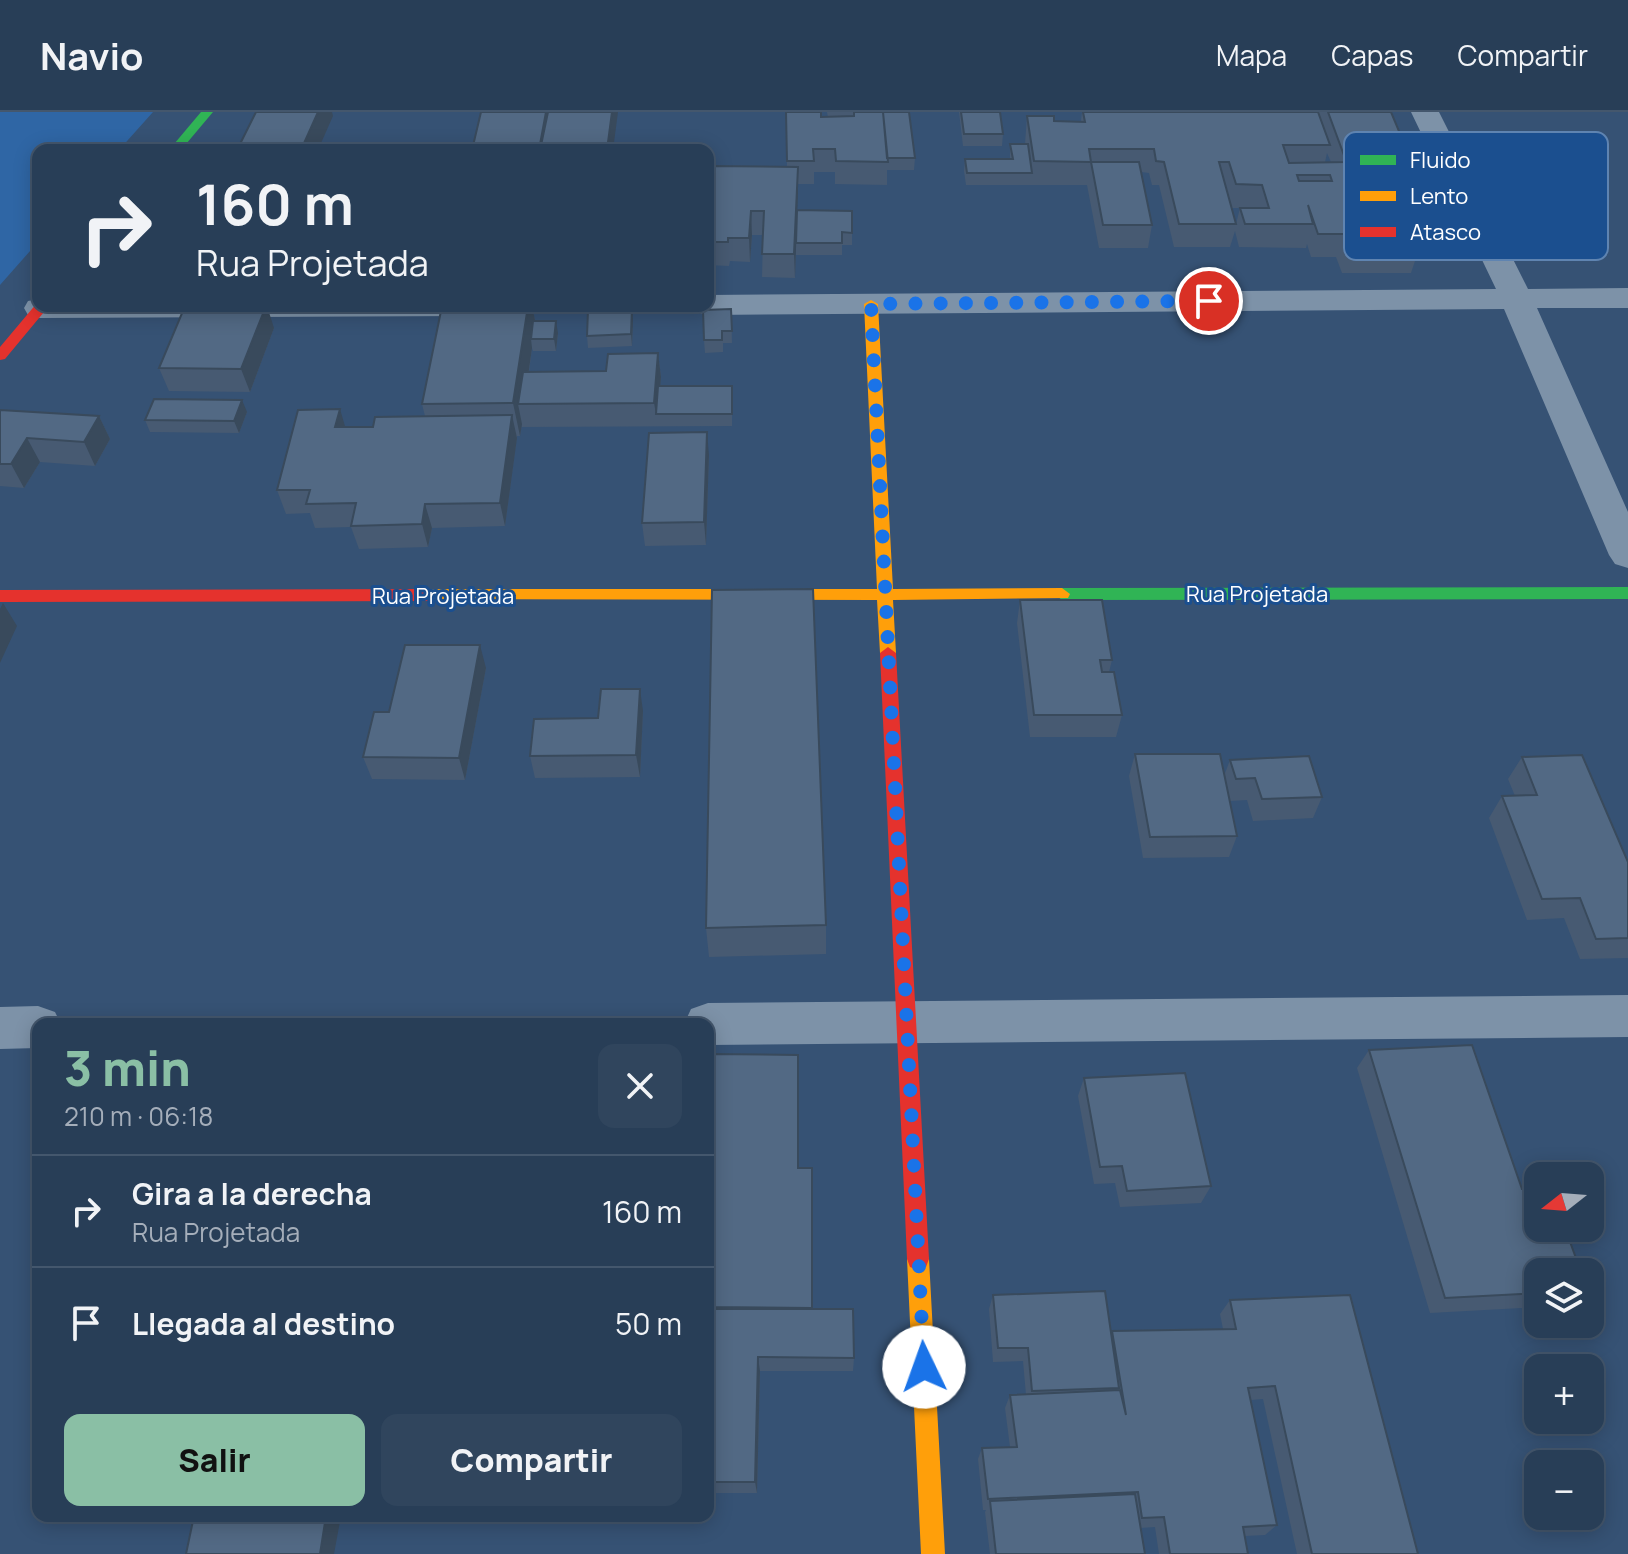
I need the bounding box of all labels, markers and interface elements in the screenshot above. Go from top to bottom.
text: Navio [40,29,144,81]
text: Mapa [1216,36,1287,74]
text: Capas [1331,36,1414,74]
text: Compartir [1458,36,1588,74]
legend [1344,132,1608,260]
text: Fluido [1410,145,1470,175]
text: 160 m [196,165,354,242]
icon: right [64,176,168,280]
text: Lento [1410,181,1468,211]
text: Atasco [1410,217,1481,247]
text: Rua Projetada [196,238,429,287]
pin [1175,267,1243,335]
icon: arrive [1187,279,1231,323]
street label: Rua Projetada [1186,579,1328,609]
street label: Rua Projetada [372,581,514,611]
text: 3 min [64,1035,191,1100]
button: close [598,1044,682,1128]
text: 210 m · 06:18 [64,1098,213,1134]
north arrow [1524,1162,1604,1242]
map controls [1524,1162,1604,1530]
text: Gira a la derecha [132,1173,372,1214]
icon: right [64,1189,108,1233]
text: 160 m [602,1191,682,1232]
text: Rua Projetada [132,1214,300,1250]
button: layers [1524,1258,1604,1338]
icon: arrive [64,1301,108,1345]
text: Llegada al destino [132,1303,395,1344]
text: 50 m [615,1303,682,1344]
position arrow [882,1325,966,1409]
button: + [1524,1354,1604,1434]
button: Salir [64,1414,365,1506]
button: Compartir [381,1414,682,1506]
button: − [1524,1450,1604,1530]

